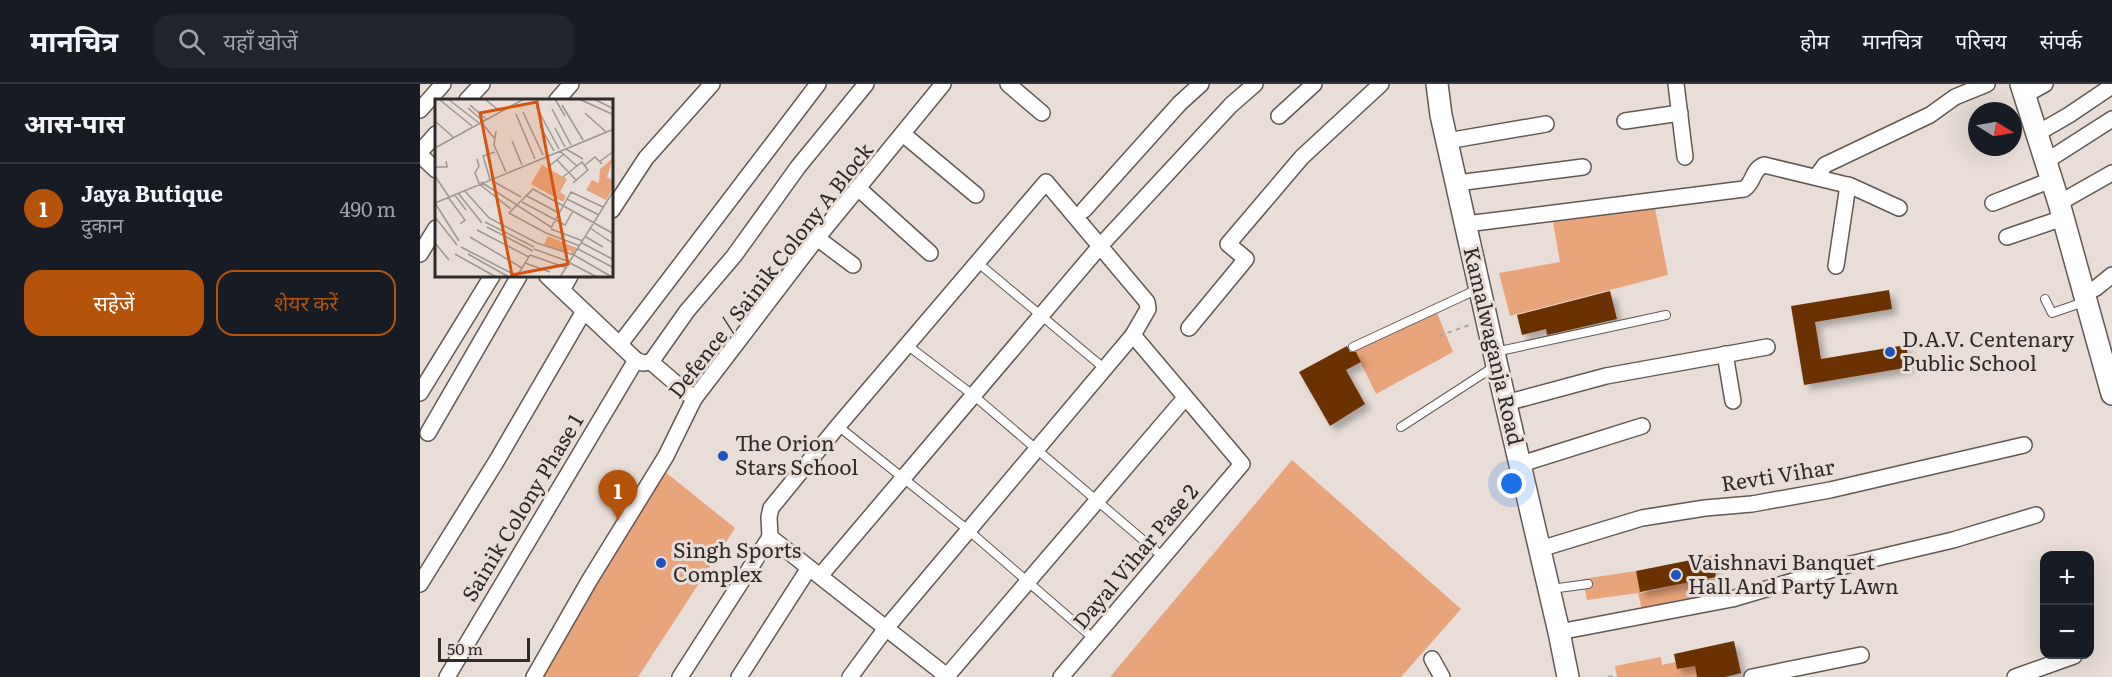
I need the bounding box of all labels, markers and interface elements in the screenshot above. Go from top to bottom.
search box [154,14,574,68]
text: मानचित्र [30,19,118,61]
text: यहाँ खोजें [223,24,298,57]
text: होम [1800,24,1829,55]
text: मानचित्र [1862,24,1922,55]
text: परिचय [1955,24,2007,55]
text: संपर्क [2040,24,2082,55]
icon: search [175,25,208,58]
inset map [435,99,614,278]
text: आस-पास [24,102,125,141]
north arrow [1968,102,2022,156]
street label: Defence / Sainik Colony A Block [659,135,879,404]
text: Jaya Butique [81,176,223,209]
text: 1 [39,193,48,223]
text: 490 m [340,193,396,223]
text: दुकान [81,209,123,239]
street label: Kamalwaganja Road [1457,243,1533,448]
button: सहेजें [24,270,204,336]
button: शेयर करें [216,270,396,336]
place label: D.A.V. Centenary Public School [1902,322,2075,377]
marker: D.A.V. Centenary Public School [1883,345,1897,359]
street label: Sainik Colony Phase 1 [452,407,589,606]
place label: The Orion Stars School [735,426,858,481]
marker: The Orion Stars School [716,449,730,463]
street label: Revti Vihar [1719,449,1837,498]
your location [1497,469,1526,498]
pin: 1 [598,470,638,520]
street label: Dayal Vihar Pase 2 [1064,476,1204,635]
place label: Singh Sports Complex [673,533,801,588]
place label: Vaishnavi Banquet Hall And Party LAwn [1688,545,1899,600]
map controls [2040,551,2094,659]
button: + [2040,551,2094,605]
marker: Singh Sports Complex [654,556,668,570]
marker: Vaishnavi Banquet Hall And Party LAwn [1669,568,1683,582]
button: − [2040,605,2094,659]
scale bar [438,635,530,662]
text: 50 m [447,636,483,660]

